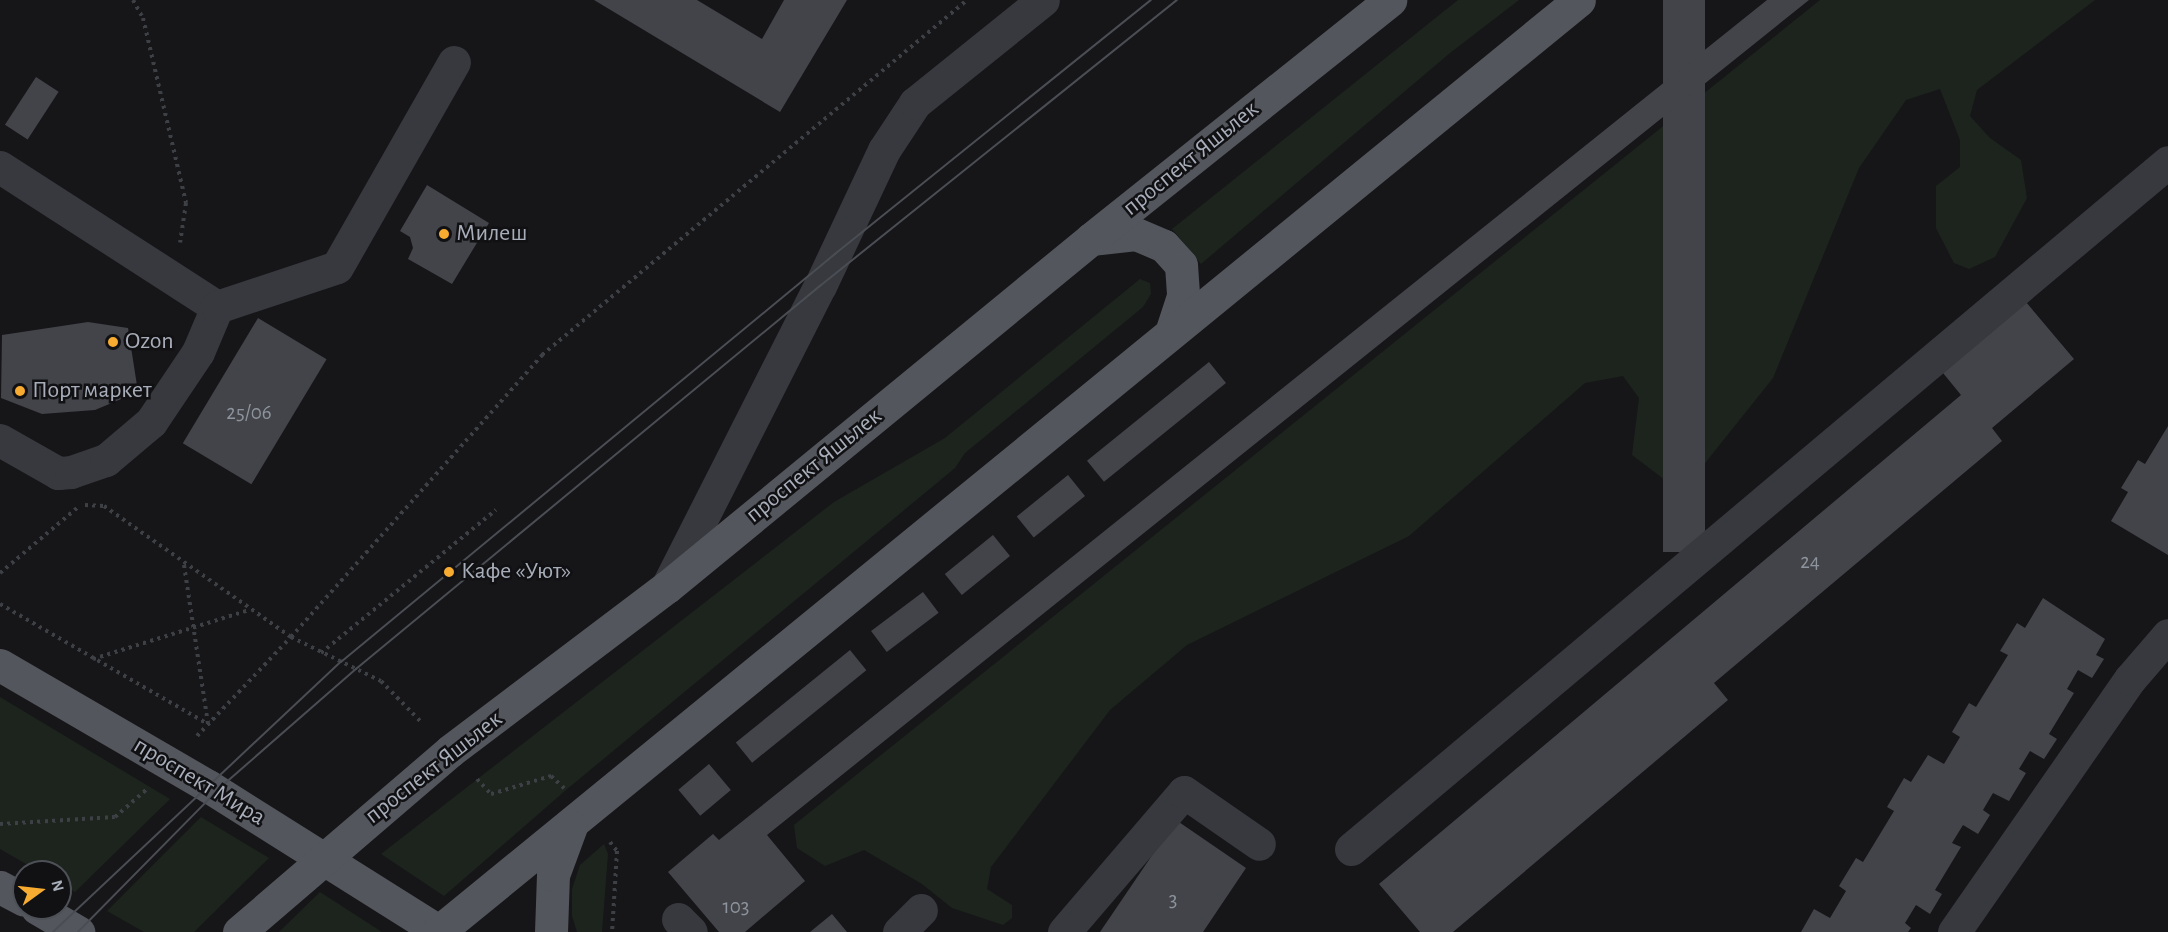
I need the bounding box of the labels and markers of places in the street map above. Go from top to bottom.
place label: Милеш [456,220,527,248]
marker: Милеш [437,227,451,241]
place label: Ozon [125,328,174,356]
marker: Ozon [106,335,120,349]
place label: Порт маркет [32,377,152,405]
marker: Порт маркет [13,384,27,398]
place label: Кафе «Уют» [461,558,571,586]
marker: Кафе «Уют» [442,565,456,579]

